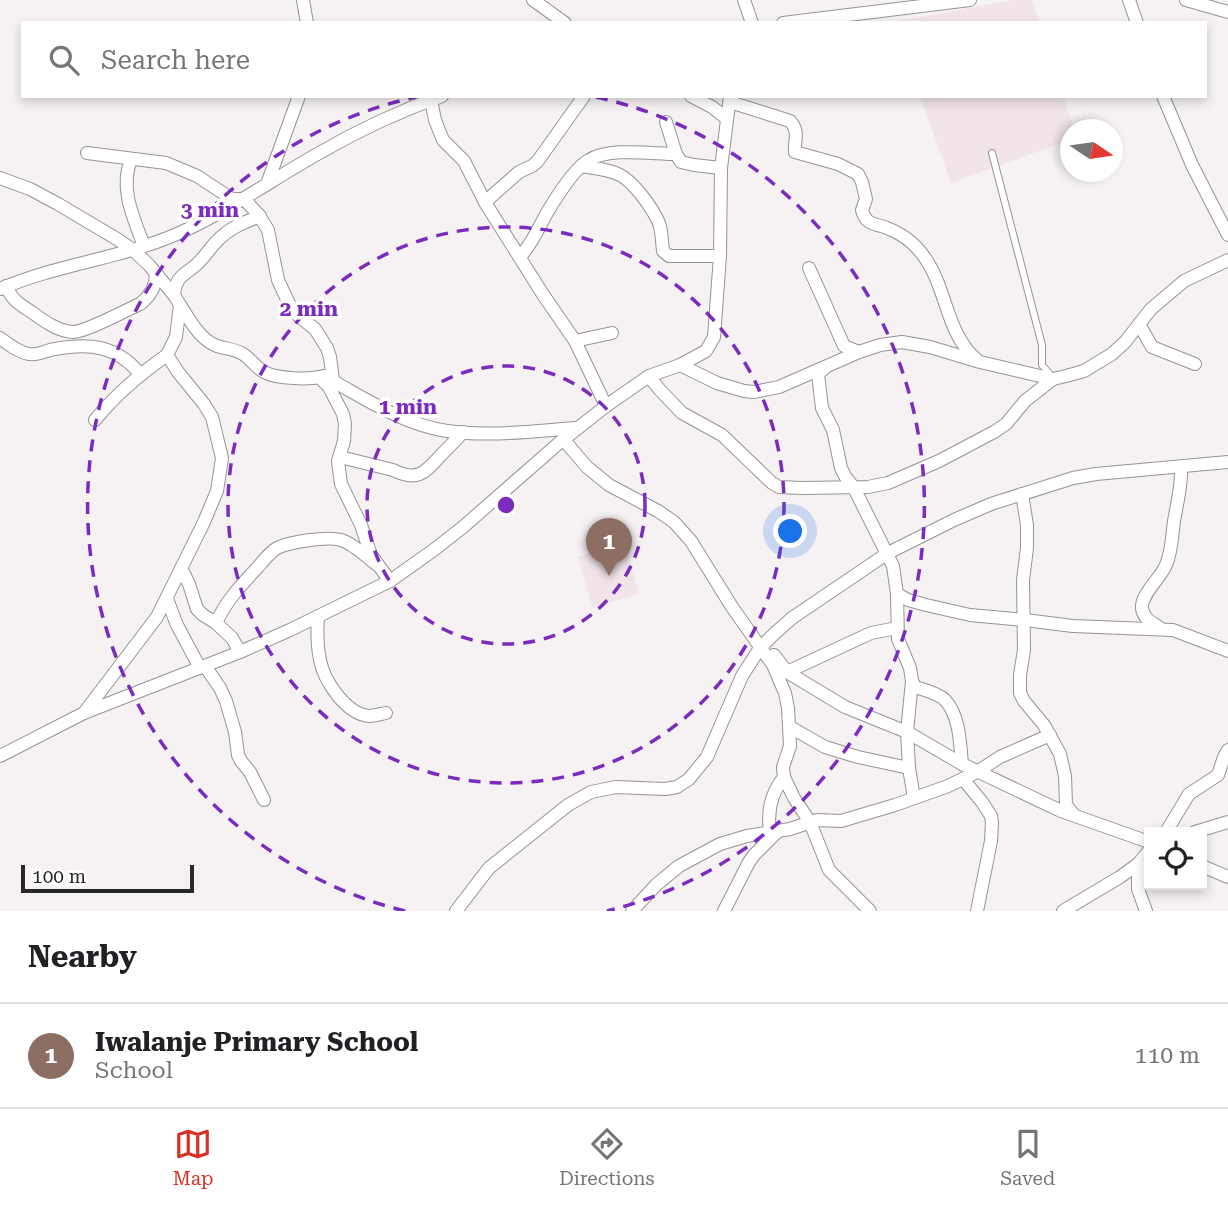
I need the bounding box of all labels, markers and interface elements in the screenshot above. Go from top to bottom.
search box [21,21,1207,98]
icon: search [45,41,83,79]
text: Search here [101,45,250,75]
north arrow [1060,119,1123,182]
text: 3 min [181,198,239,222]
text: 2 min [280,297,338,321]
text: 1 min [379,395,437,419]
centre of rings [494,493,518,517]
your location [773,514,807,548]
pin: 1 [586,518,632,576]
map controls [1144,827,1207,890]
button: locate [1144,827,1207,890]
scale bar [21,862,194,894]
text: 100 m [32,865,86,888]
text: Nearby [28,939,137,974]
text: Iwalanje Primary School [95,1027,418,1057]
text: 1 [45,1042,57,1069]
text: 110 m [1135,1042,1200,1069]
text: School [95,1057,173,1084]
tab: Map [173,1125,213,1190]
tab: Directions [559,1125,655,1190]
tab: Saved [1000,1125,1055,1190]

